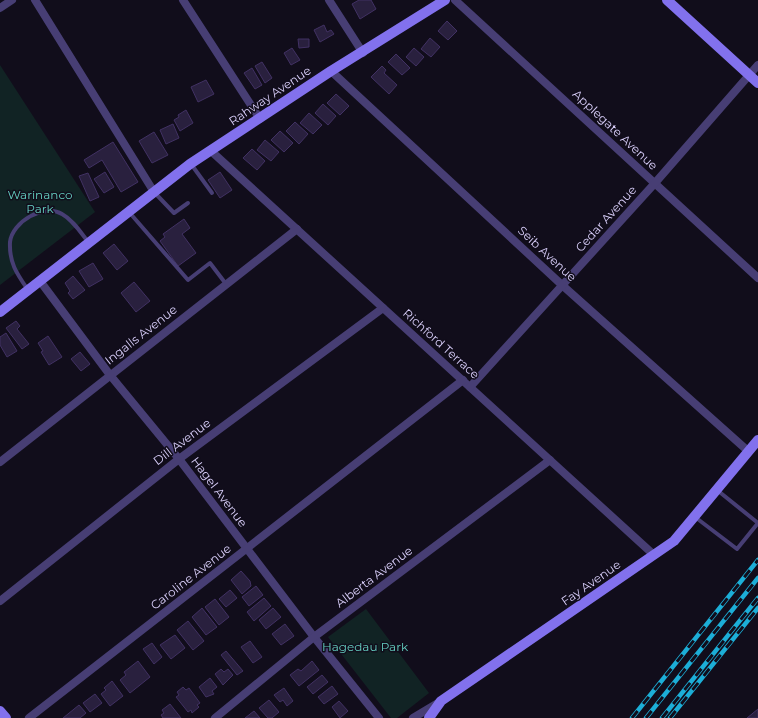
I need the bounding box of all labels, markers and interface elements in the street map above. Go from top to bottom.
street label: Rahway Avenue [226,63,314,129]
street label: Applegate Avenue [570,86,661,173]
street label: Cedar Avenue [572,182,639,255]
park label: Warinanco Park [7,187,73,216]
street label: Seib Avenue [515,223,580,285]
street label: Ingalls Avenue [101,302,180,368]
street label: Richford Terrace [400,305,483,382]
street label: Dill Avenue [150,415,213,468]
street label: Hagel Avenue [188,454,251,530]
street label: Caroline Avenue [147,541,234,613]
street label: Alberta Avenue [332,543,415,610]
street label: Fay Avenue [558,557,623,609]
park label: Hagedau Park [322,639,409,654]

